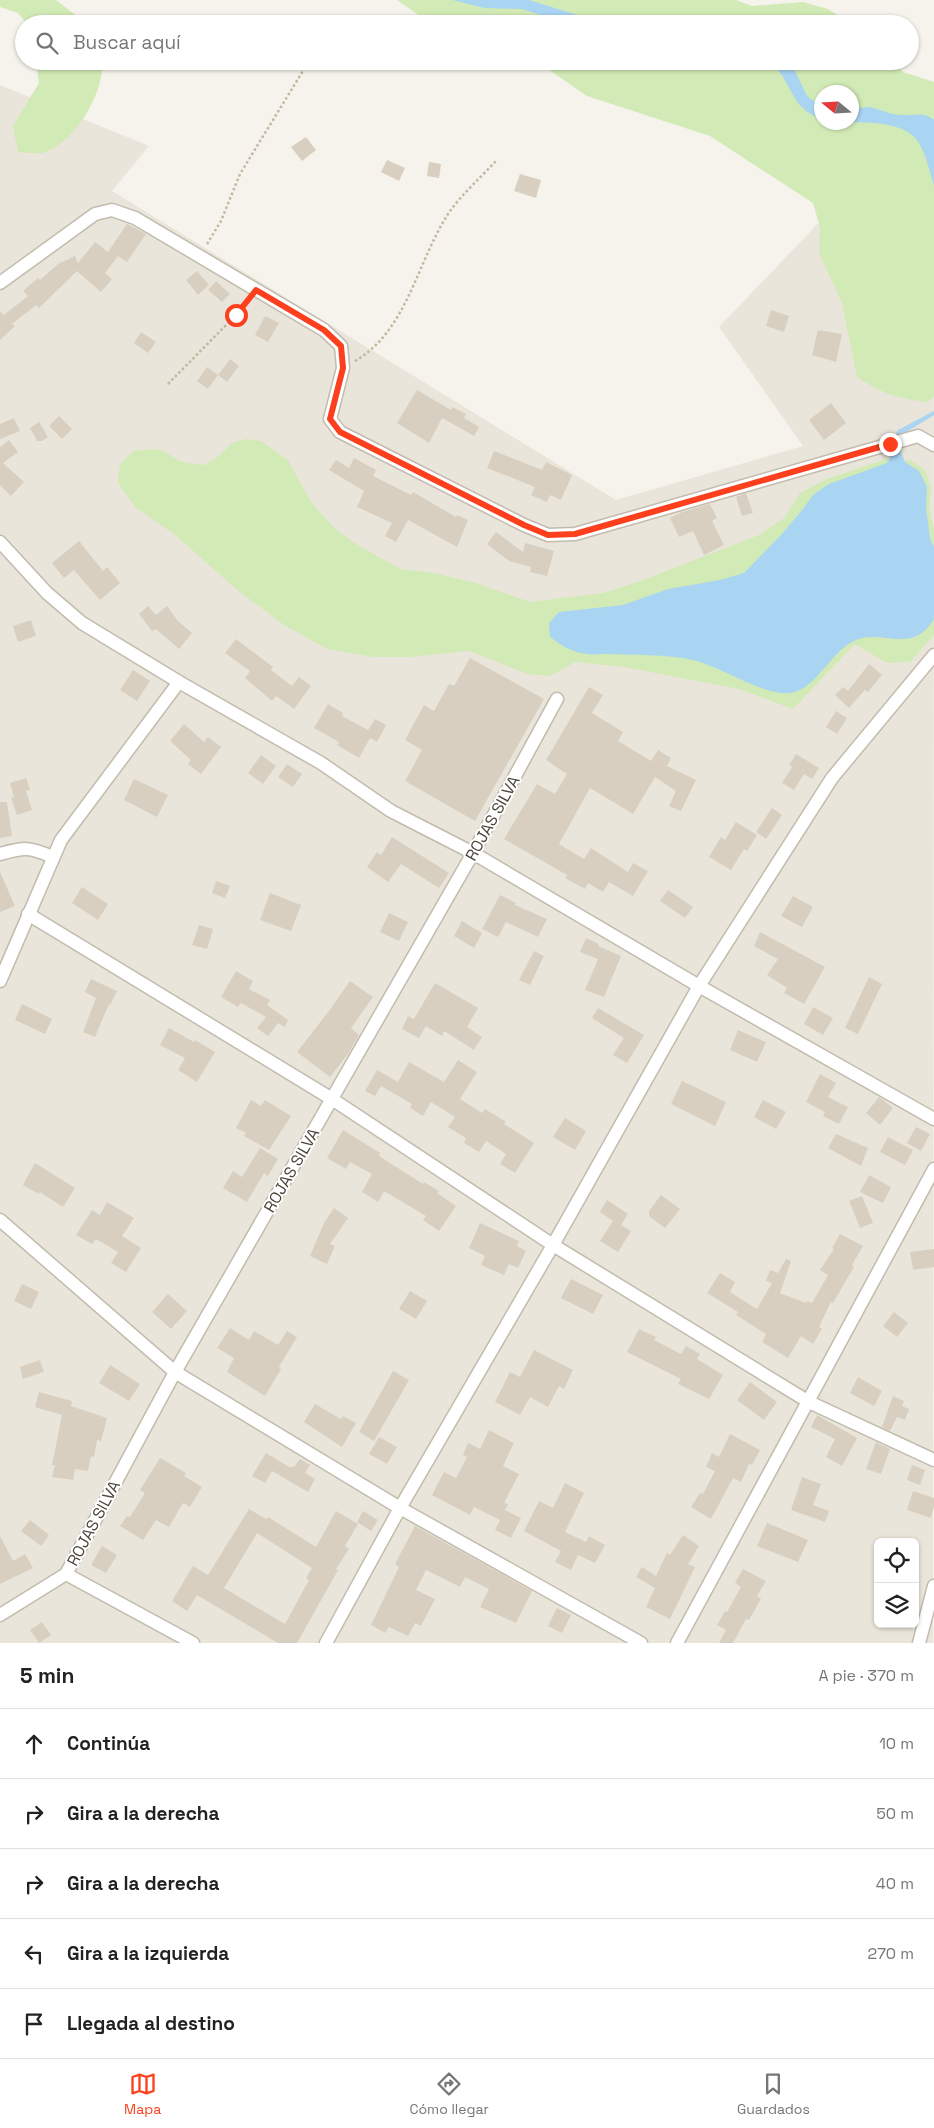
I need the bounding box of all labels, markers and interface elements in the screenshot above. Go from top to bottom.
search box [15,15,919,70]
icon: search [33,29,61,57]
text: Buscar aquí [73,30,181,55]
north arrow [814,85,859,130]
route start [225,304,248,327]
route end [879,433,902,456]
street label: ROJAS SILVA [460,772,524,864]
street label: ROJAS SILVA [259,1124,324,1216]
street label: ROJAS SILVA [62,1477,125,1570]
map controls [874,1538,919,1628]
button: locate [874,1538,919,1583]
button: layers [874,1583,919,1628]
text: 5 min [20,1662,74,1689]
text: A pie · 370 m [818,1665,914,1686]
icon: ahead [20,1730,48,1758]
text: Continúa [67,1731,150,1756]
text: 10 m [879,1733,914,1754]
icon: right [20,1800,48,1828]
text: Gira a la derecha [67,1801,219,1826]
text: 50 m [876,1803,914,1824]
icon: right [20,1870,48,1898]
text: Gira a la derecha [67,1871,219,1896]
text: 40 m [876,1873,914,1894]
icon: left [20,1940,48,1968]
text: Gira a la izquierda [67,1941,229,1966]
text: 270 m [867,1943,914,1964]
icon: arrive [20,2010,48,2038]
text: Llegada al destino [67,2011,235,2036]
tab: Mapa [124,2070,161,2118]
tab: Cómo llegar [409,2070,489,2118]
tab: Guardados [737,2070,810,2118]

